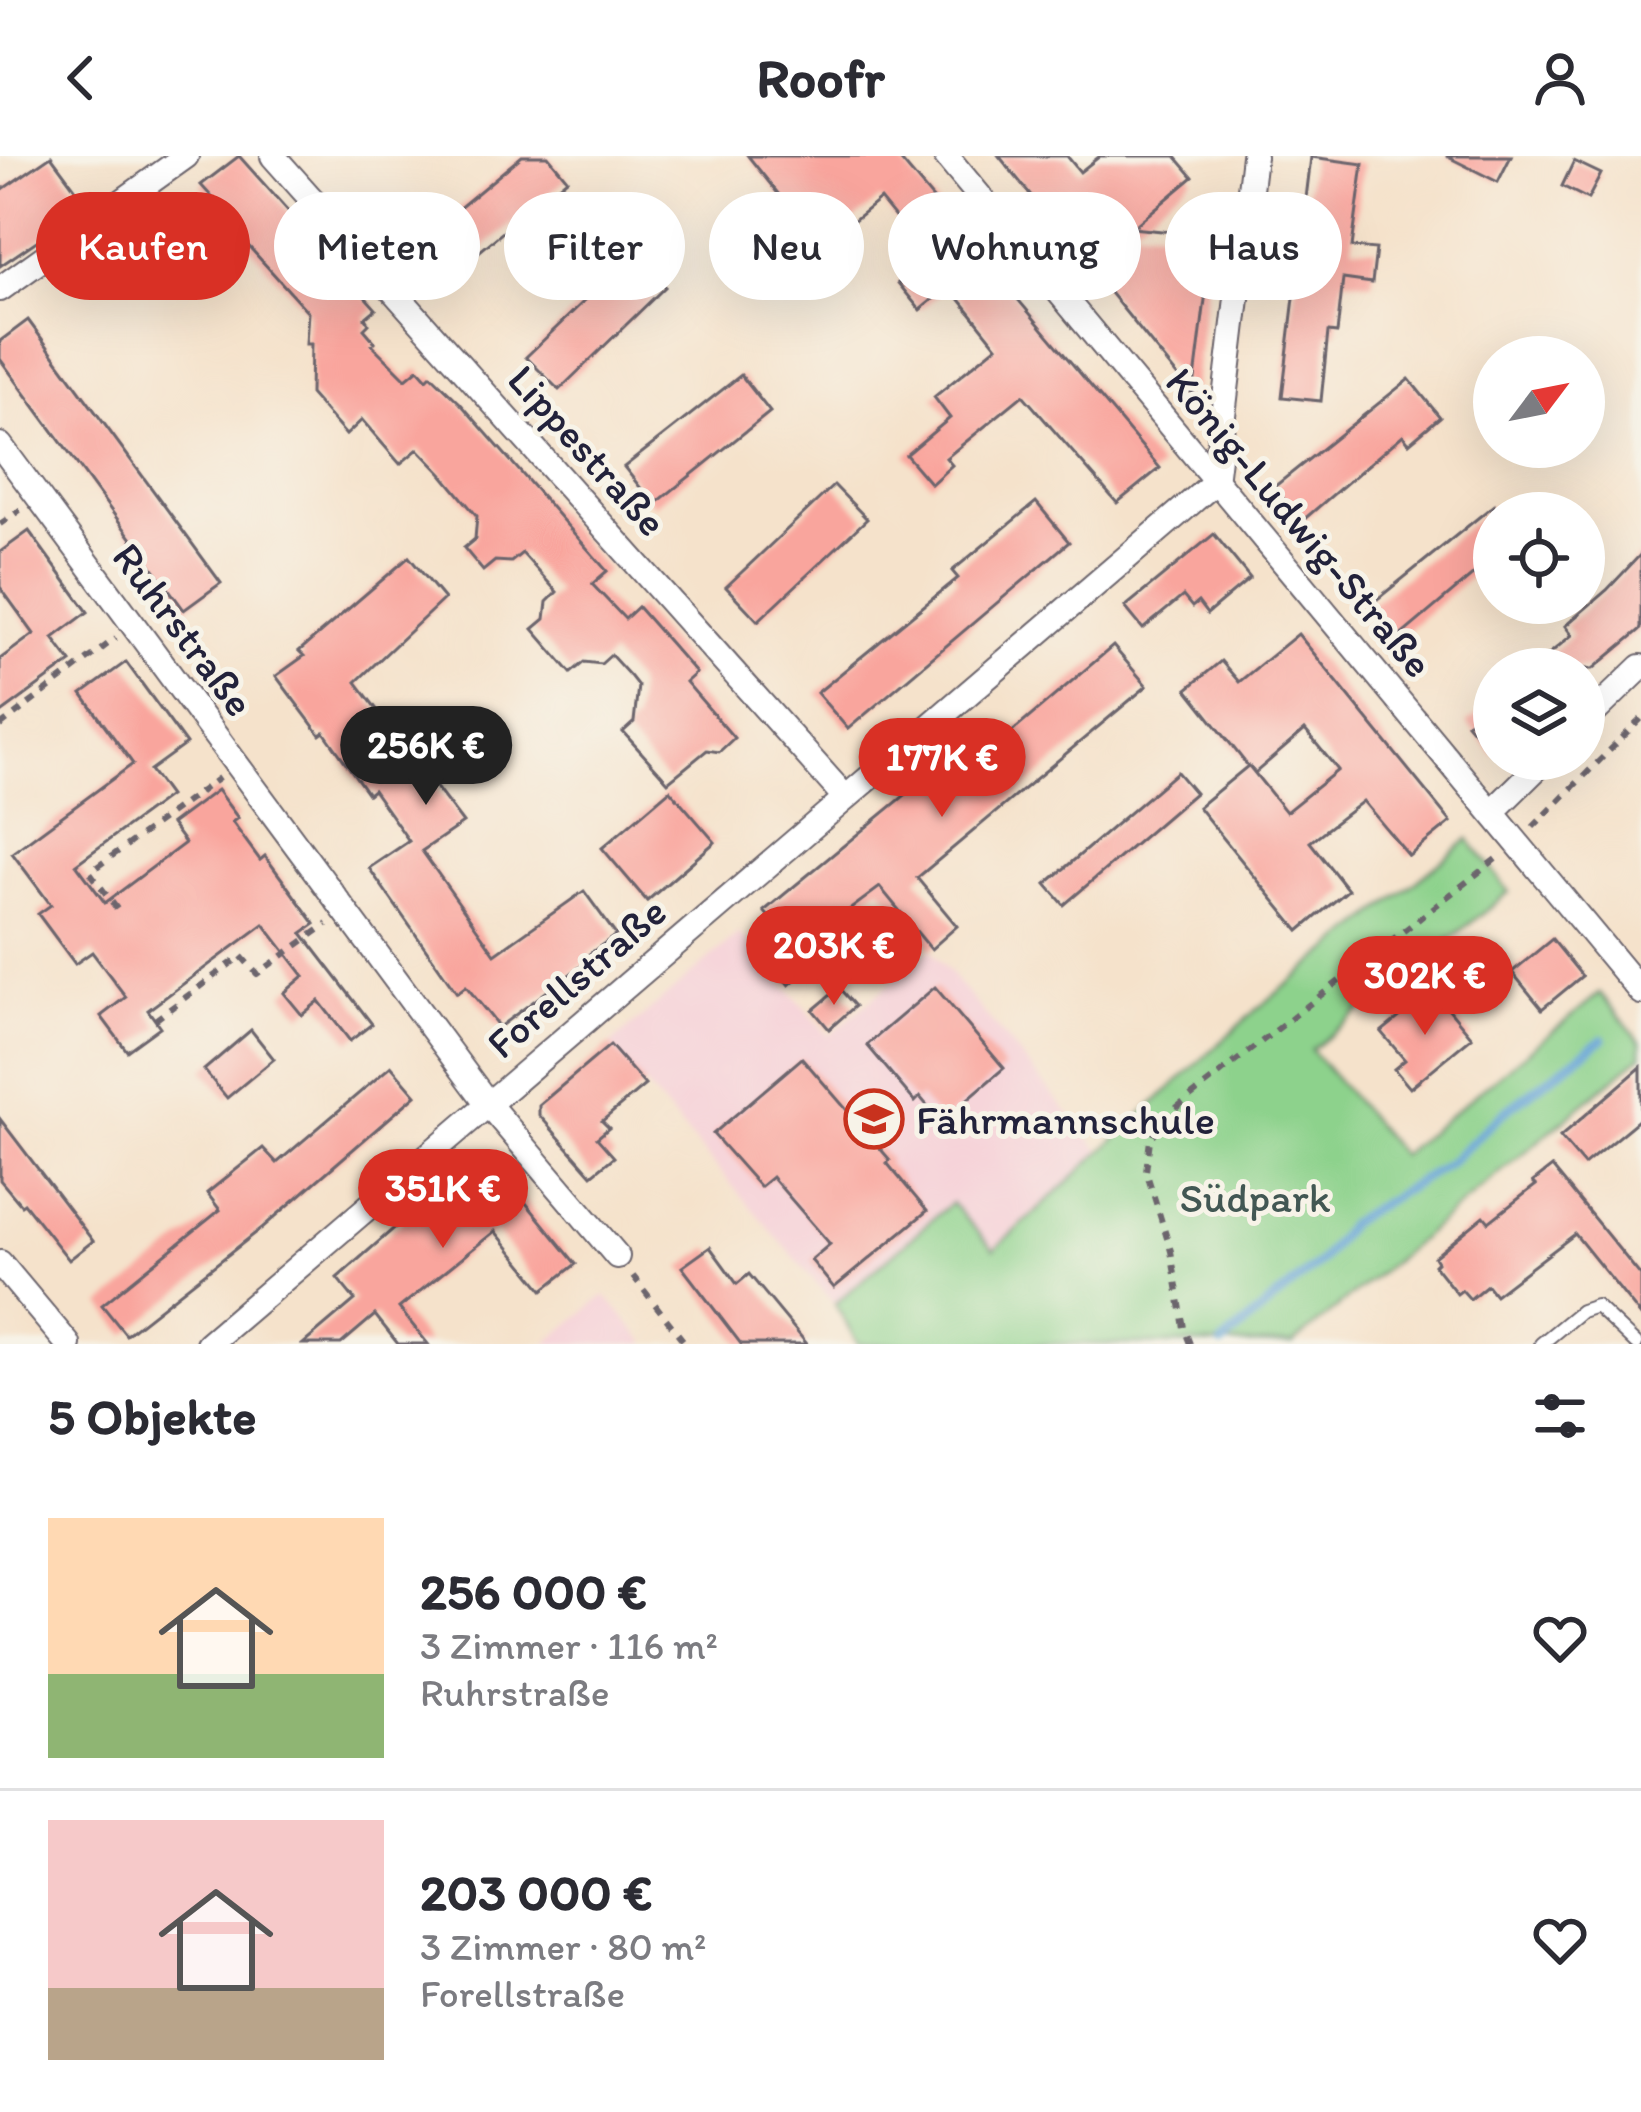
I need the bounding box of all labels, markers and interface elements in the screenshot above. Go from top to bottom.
icon: back [48,45,114,111]
icon: person [1527,45,1593,111]
text: Roofr [756,46,885,111]
chip: Kaufen [36,192,250,300]
chip: Mieten [274,192,480,300]
chip: Filter [504,192,685,300]
chip: Neu [709,192,864,300]
chip: Wohnung [888,192,1141,300]
chip: Haus [1165,192,1342,300]
north arrow [1473,336,1605,468]
map controls [1473,336,1605,780]
street label: Lippestraße [497,354,678,547]
street label: König-Ludwig-Straße [1155,357,1444,688]
button: locate [1473,492,1605,624]
street label: Ruhrstraße [102,532,265,726]
button: layers [1473,648,1605,780]
pin: 256K € [328,706,524,808]
pin: 177K € [844,718,1040,820]
text: 256K € [367,721,485,768]
text: 177K € [886,733,998,780]
street label: Forellstraße [476,886,676,1069]
pin: 203K € [736,906,932,1008]
text: 203K € [773,921,895,968]
pin: 302K € [1327,936,1523,1038]
text: 302K € [1364,951,1486,998]
school or university icon: Fährmannschule [843,1088,905,1150]
place label: Fährmannschule [916,1094,1215,1145]
pin: 351K € [345,1149,541,1251]
text: 351K € [385,1164,501,1211]
park label: Südpark [1180,1172,1331,1223]
icon: filters [1527,1383,1593,1449]
text: 5 Objekte [48,1386,256,1447]
text: 256 000 € [420,1561,647,1622]
icon: home [144,1566,288,1710]
icon: heart [1527,1605,1593,1671]
text: 3 Zimmer · 116 m² [420,1622,718,1669]
text: Ruhrstraße [420,1669,610,1716]
text: 203 000 € [420,1862,652,1923]
icon: home [144,1868,288,2012]
icon: heart [1527,1907,1593,1973]
text: 3 Zimmer · 80 m² [420,1923,706,1970]
text: Forellstraße [420,1970,625,2017]

